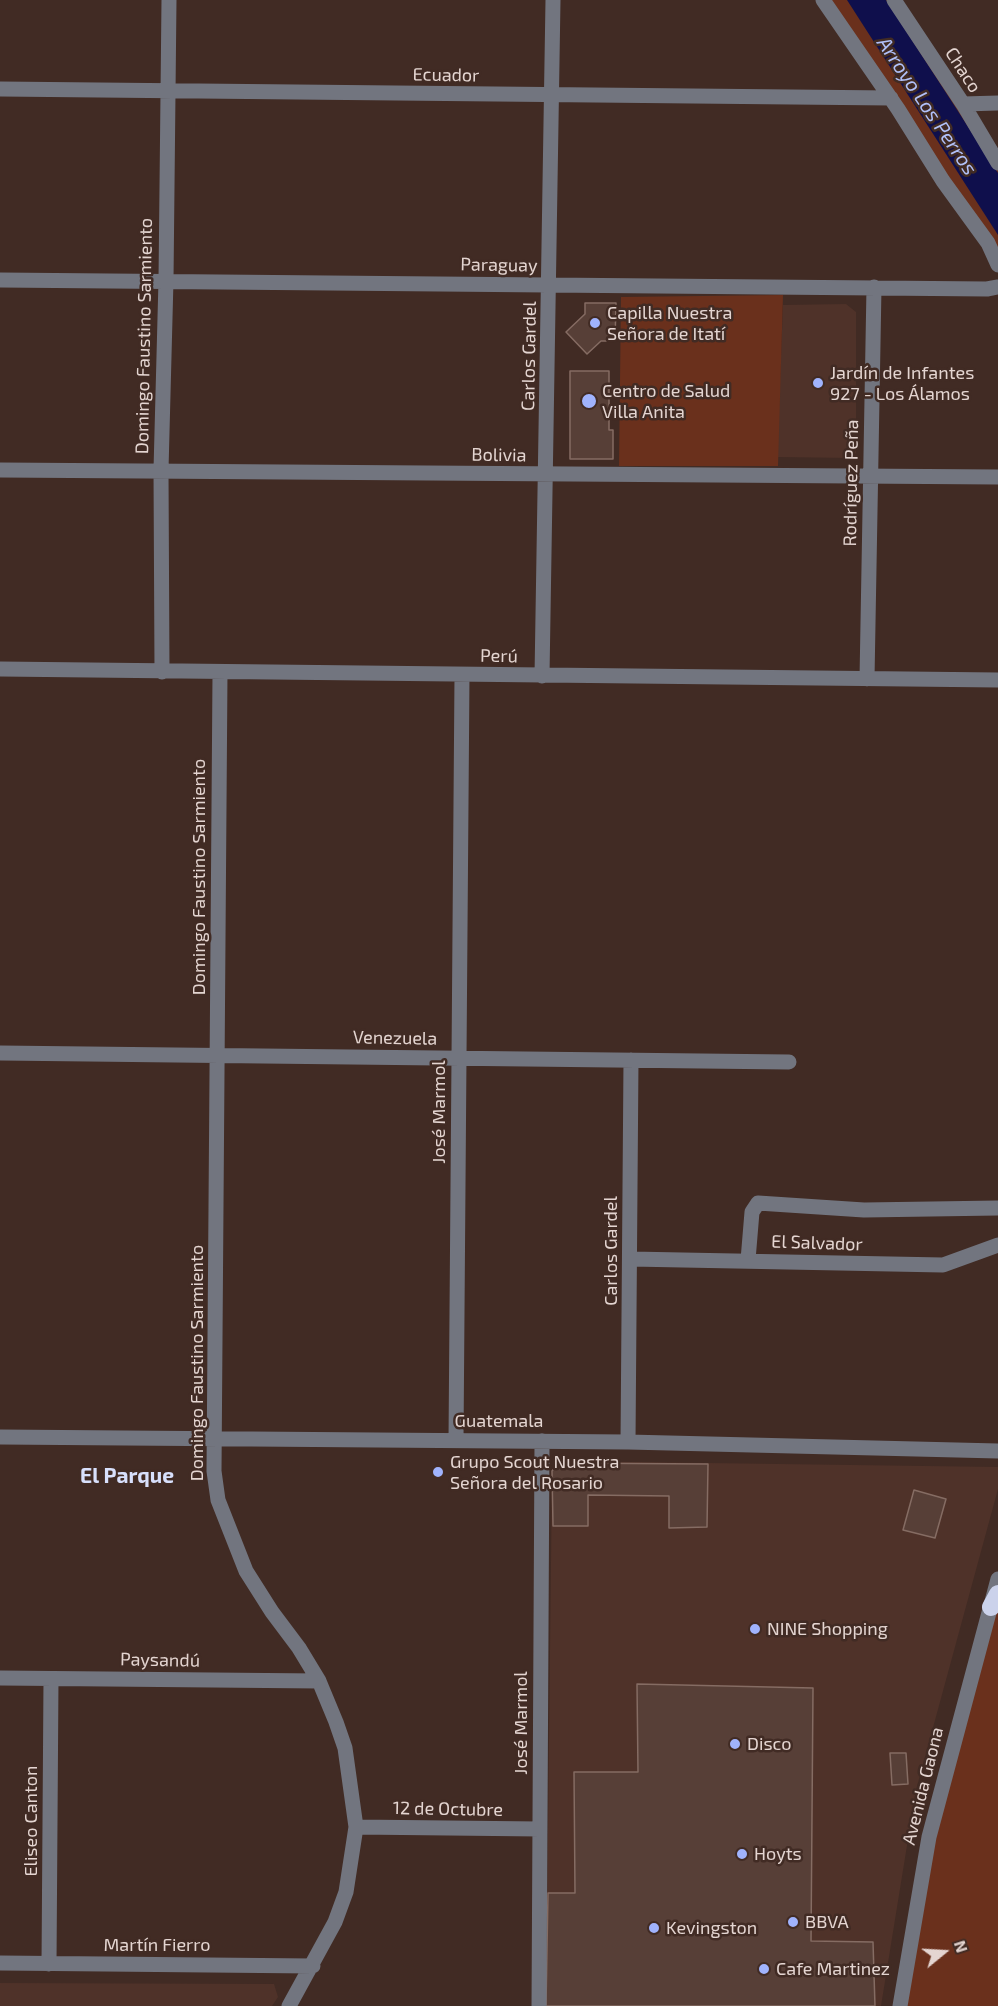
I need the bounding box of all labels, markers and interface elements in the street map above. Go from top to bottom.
water label: Arroyo Los Perros [872,32,982,180]
street label: Chaco [940,43,986,97]
street label: Ecuador [412,64,480,86]
street label: Domingo Faustino Sarmiento [131,218,157,454]
street label: Paraguay [460,254,538,276]
street label: Carlos Gardel [517,301,541,411]
place label: Capilla Nuestra Señora de Itatí [607,302,732,344]
marker: Capilla Nuestra Señora de Itatí [588,316,602,330]
place label: Jardín de Infantes 927 - Los Álamos [830,362,974,404]
marker: Jardín de Infantes 927 - Los Álamos [811,376,825,390]
place label: Centro de Salud Villa Anita [602,380,730,422]
marker: Centro de Salud Villa Anita [580,392,598,410]
street label: Rodríguez Peña [839,419,863,547]
street label: Bolivia [471,444,527,466]
street label: Perú [480,645,518,667]
street label: Domingo Faustino Sarmiento [188,759,210,995]
street label: Venezuela [353,1026,437,1050]
street label: José Marmol [428,1060,450,1164]
street label: Carlos Gardel [600,1196,622,1306]
street label: El Salvador [771,1231,863,1255]
street label: Domingo Faustino Sarmiento [186,1245,208,1481]
street label: Guatemala [455,1410,543,1432]
place label: Grupo Scout Nuestra Señora del Rosario [450,1451,619,1494]
district label: El Parque [80,1463,174,1489]
marker: Grupo Scout Nuestra Señora del Rosario [431,1465,445,1479]
place label: NINE Shopping [767,1618,888,1640]
marker: NINE Shopping [748,1622,762,1636]
street label: Paysandú [120,1649,200,1671]
street label: José Marmol [510,1671,532,1775]
street label: Avenida Gaona [898,1725,948,1847]
place label: Disco [747,1733,791,1755]
marker: Disco [728,1737,742,1751]
street label: Eliseo Canton [20,1765,42,1877]
street label: 12 de Octubre [393,1797,503,1821]
place label: Hoyts [754,1843,802,1865]
marker: Hoyts [735,1847,749,1861]
place label: BBVA [805,1911,849,1933]
marker: BBVA [786,1915,800,1929]
place label: Kevingston [666,1917,757,1939]
marker: Kevingston [647,1921,661,1935]
north arrow [914,1922,974,1982]
street label: Martín Fierro [104,1934,210,1956]
text: N [951,1938,972,1955]
place label: Cafe Martinez [776,1958,890,1980]
marker: Cafe Martinez [757,1962,771,1976]

